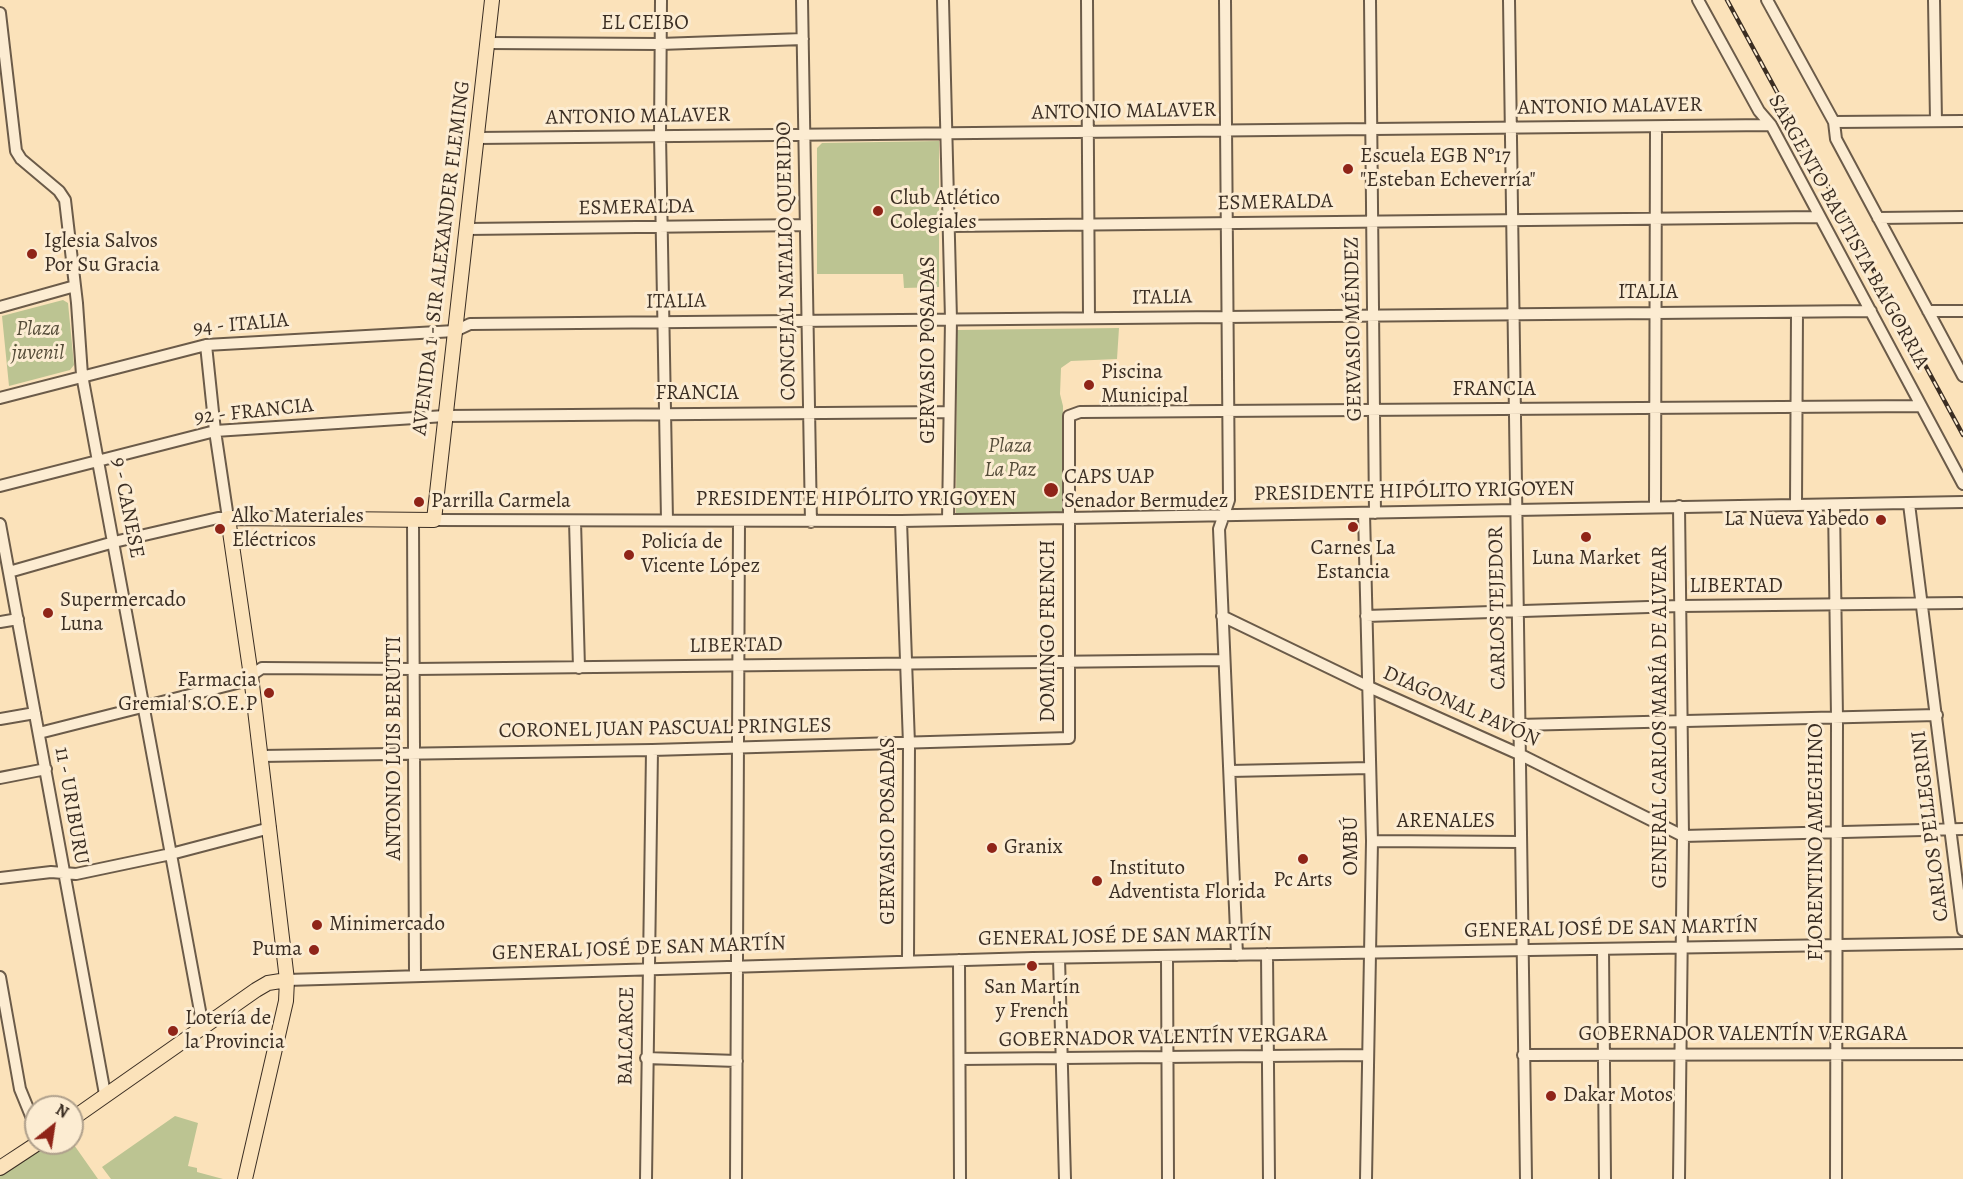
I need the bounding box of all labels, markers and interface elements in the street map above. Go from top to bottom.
street label: EL CEIBO [601,11,689,37]
street label: AVENIDA 1 - SIR ALEXANDER FLEMING [408,79,476,437]
street label: SARGENTO BAUTISTA BAIGORRIA [1762,90,1934,374]
street label: ANTONIO MALAVER [1517,93,1703,121]
street label: ANTONIO MALAVER [1031,98,1217,126]
street label: ANTONIO MALAVER [545,103,731,131]
street label: CONCEJAL NATALIO QUERIDO [772,121,802,401]
place label: Escuela EGB Nº17 "Esteban Echeverría" [1360,144,1536,194]
marker: Escuela EGB Nº17 "Esteban Echeverría" [1341,162,1355,176]
place label: Club Atlético Colegiales [890,186,1000,236]
street label: ESMERALDA [1217,189,1333,217]
street label: ESMERALDA [578,194,694,222]
marker: Club Atlético Colegiales [871,204,885,218]
place label: Iglesia Salvos Por Su Gracia [44,229,160,279]
street label: GERVASIO MÉNDEZ [1340,236,1368,422]
marker: Iglesia Salvos Por Su Gracia [25,247,39,261]
street label: GERVASIO POSADAS [916,256,942,444]
street label: ITALIA [1618,280,1678,306]
street label: ITALIA [1132,285,1192,311]
street label: ITALIA [646,289,706,315]
street label: 94 - ITALIA [192,308,290,342]
park label: Plaza juvenil [12,317,64,367]
place label: Piscina Municipal [1101,360,1188,410]
street label: FRANCIA [1452,377,1536,403]
marker: Piscina Municipal [1082,378,1096,392]
street label: FRANCIA [655,381,739,407]
street label: 92 - FRANCIA [193,393,315,431]
park label: Plaza La Paz [984,434,1036,484]
street label: 9 - CANESE [105,455,149,561]
place label: CAPS UAP Senador Bermudez [1064,465,1228,515]
street label: PRESIDENTE HIPÓLITO YRIGOYEN [1253,477,1575,507]
marker: CAPS UAP Senador Bermudez [1042,481,1060,499]
street label: PRESIDENTE HIPÓLITO YRIGOYEN [696,487,1016,513]
place label: Parrilla Carmela [431,489,571,515]
marker: Parrilla Carmela [412,495,426,509]
place label: Alko Materiales Eléctricos [232,504,364,554]
place label: La Nueva Yabedo [1724,507,1869,533]
marker: La Nueva Yabedo [1874,513,1888,527]
marker: Carnes La Estancia [1346,520,1360,534]
marker: Alko Materiales Eléctricos [213,522,227,536]
street label: CARLOS TEJEDOR [1484,526,1512,690]
place label: Policía de Vicente López [641,530,760,580]
marker: Luna Market [1579,530,1593,544]
place label: Carnes La Estancia [1311,536,1395,586]
street label: DOMINGO FRENCH [1036,540,1062,722]
place label: Luna Market [1531,546,1641,572]
street label: GENERAL CARLOS MARÍA DE ALVEAR [1648,546,1674,888]
marker: Policía de Vicente López [622,548,636,562]
street label: LIBERTAD [1689,574,1783,600]
place label: Supermercado Luna [60,588,186,638]
marker: Supermercado Luna [41,606,55,620]
street label: LIBERTAD [689,633,783,659]
street label: ANTONIO LUIS BERUTTI [382,636,408,860]
street label: DIAGONAL PAVÓN [1379,661,1543,753]
place label: Farmacia Gremial S.O.E.P [118,668,257,718]
marker: Farmacia Gremial S.O.E.P [262,686,276,700]
street label: CORONEL JUAN PASCUAL PRINGLES [498,713,832,745]
street label: FLORENTINO AMEGHINO [1804,723,1830,961]
street label: CARLOS PELLEGRINI [1907,729,1955,923]
street label: GERVASIO POSADAS [876,737,902,925]
street label: 11 - URIBURU [48,745,94,867]
street label: ARENALES [1397,809,1495,835]
street label: OMBÚ [1339,816,1365,876]
place label: Granix [1004,835,1063,861]
marker: Granix [985,841,999,855]
marker: Pc Arts [1296,852,1310,866]
place label: Instituto Adventista Florida [1109,856,1266,906]
place label: Pc Arts [1274,868,1332,894]
marker: Instituto Adventista Florida [1090,874,1104,888]
place label: Minimercado [329,912,445,938]
street label: GENERAL JOSÉ DE SAN MARTÍN [1464,914,1758,944]
marker: Minimercado [310,918,324,932]
street label: GENERAL JOSÉ DE SAN MARTÍN [978,922,1272,952]
street label: GENERAL JOSÉ DE SAN MARTÍN [492,931,786,967]
place label: Puma [252,937,302,963]
marker: Puma [307,943,321,957]
marker: San Martín y French [1025,959,1039,973]
place label: San Martín y French [984,975,1080,1025]
street label: BALCARCE [614,986,640,1086]
place label: Lotería de la Provincia [185,1006,285,1056]
street label: GOBERNADOR VALENTÍN VERGARA [1579,1022,1907,1048]
street label: GOBERNADOR VALENTÍN VERGARA [998,1023,1328,1053]
marker: Lotería de la Provincia [166,1024,180,1038]
place label: Dakar Motos [1563,1083,1673,1109]
marker: Dakar Motos [1544,1089,1558,1103]
north arrow [24,1095,84,1155]
text: N [51,1099,73,1124]

